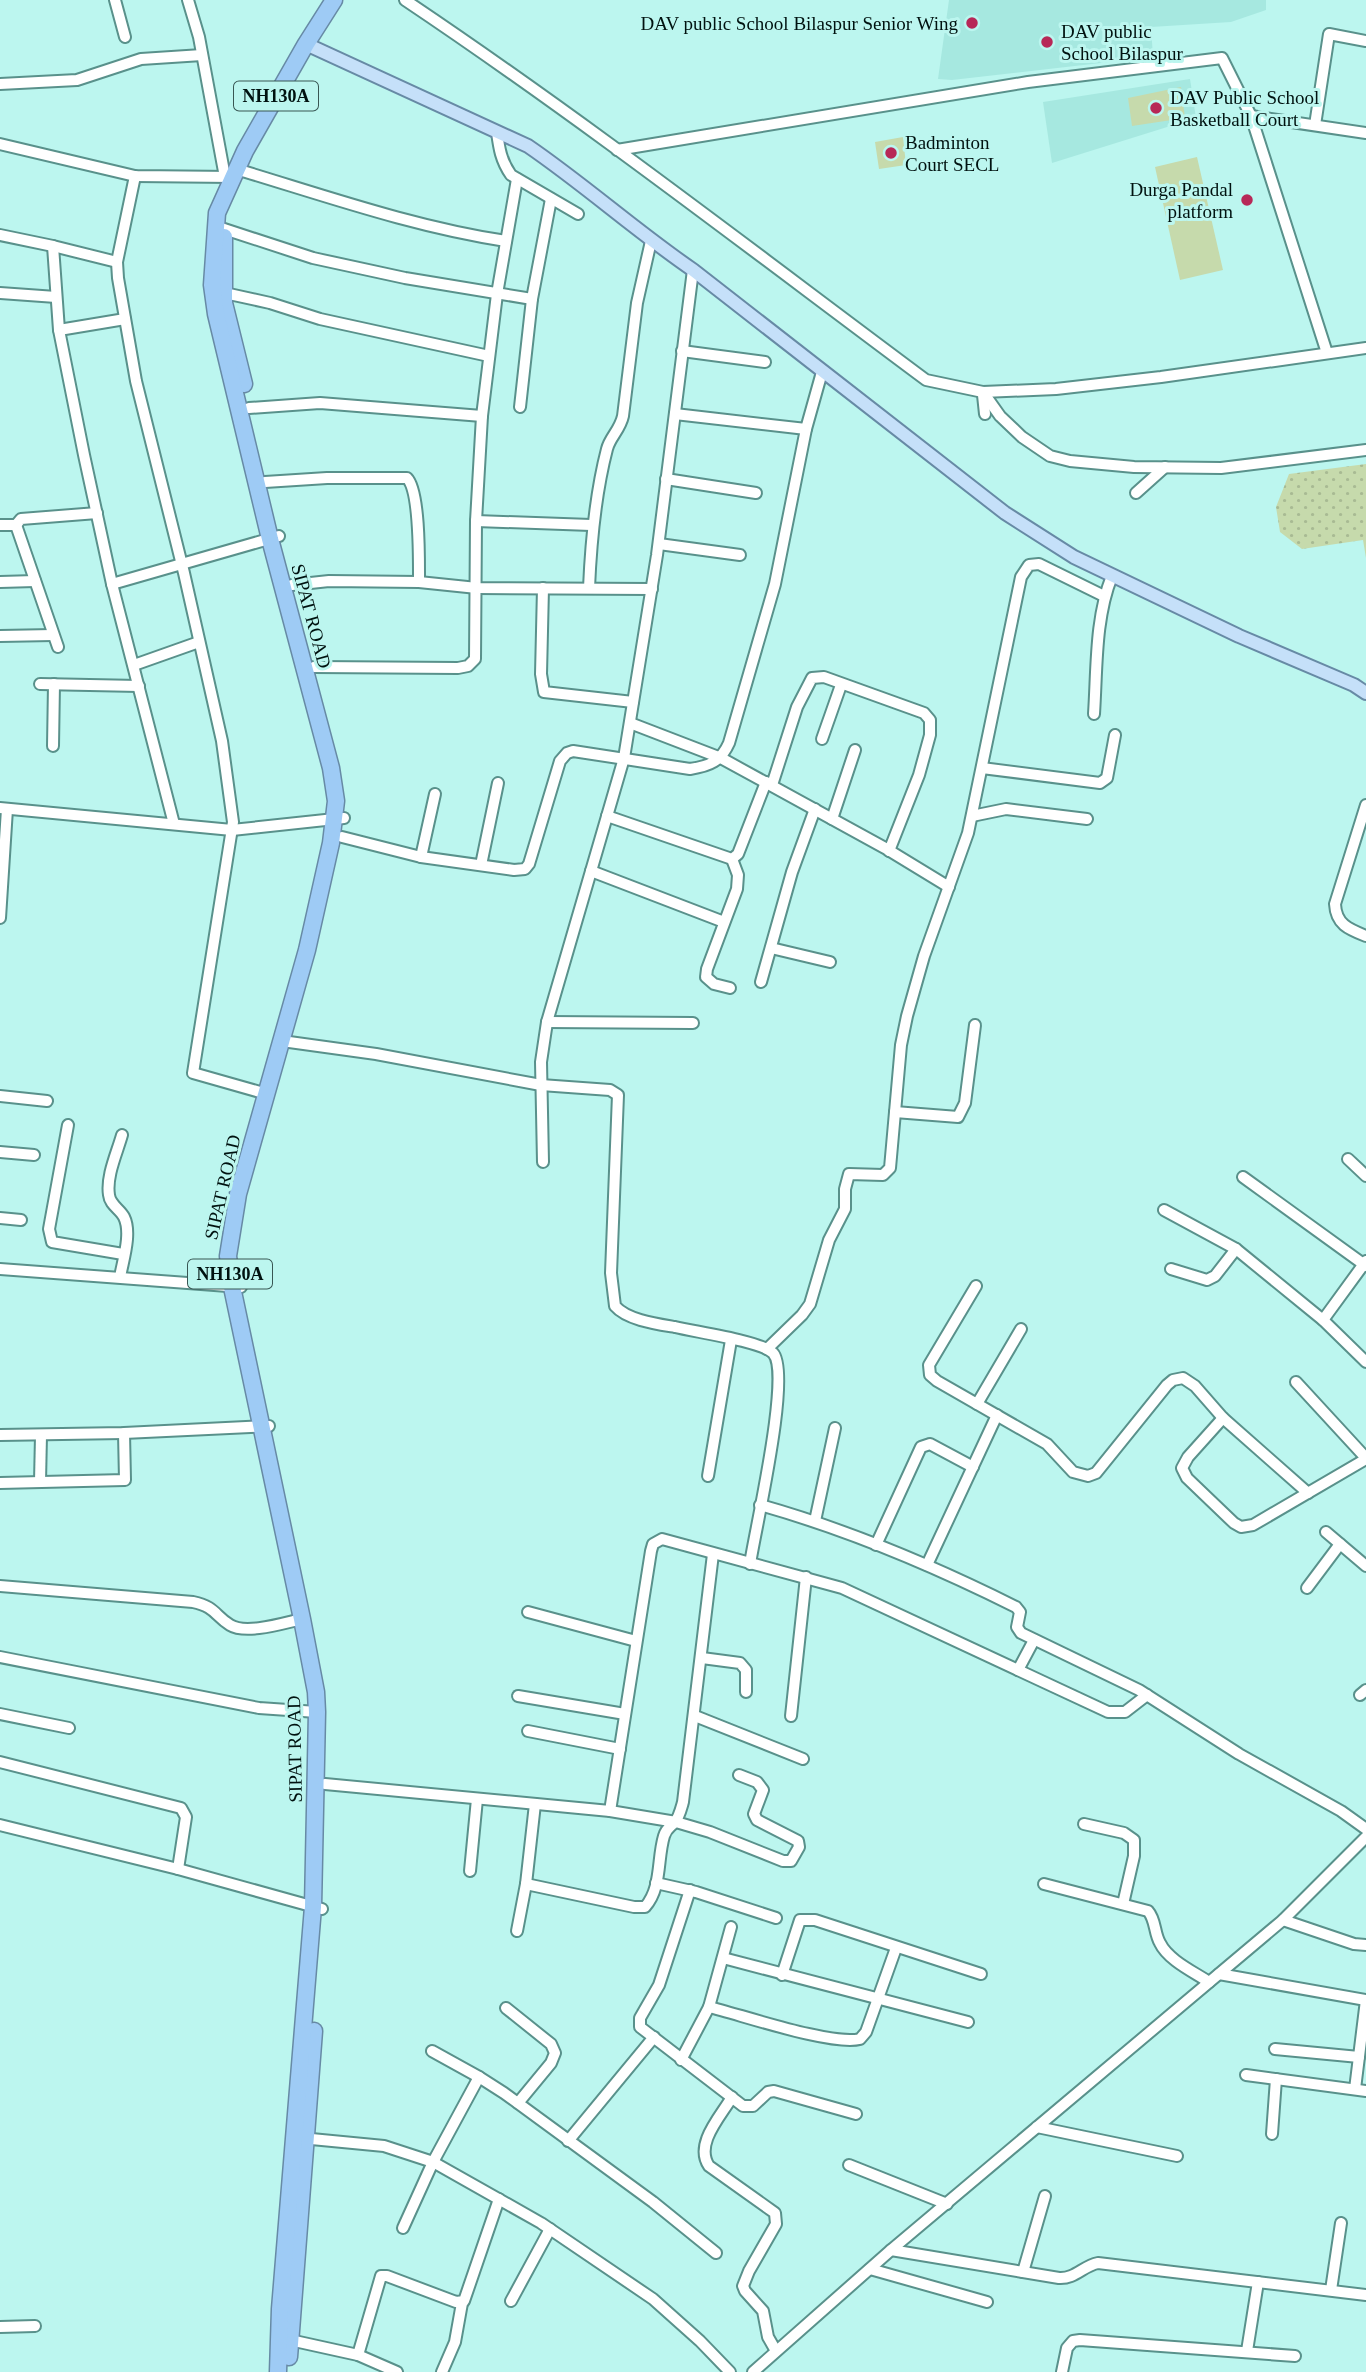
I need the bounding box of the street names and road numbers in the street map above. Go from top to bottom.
road number: NH130A [234,82,318,110]
street label: SIPAT ROAD [288,562,336,671]
street label: SIPAT ROAD [200,1133,245,1242]
road number: NH130A [188,1260,272,1288]
street label: SIPAT ROAD [283,1695,306,1803]

